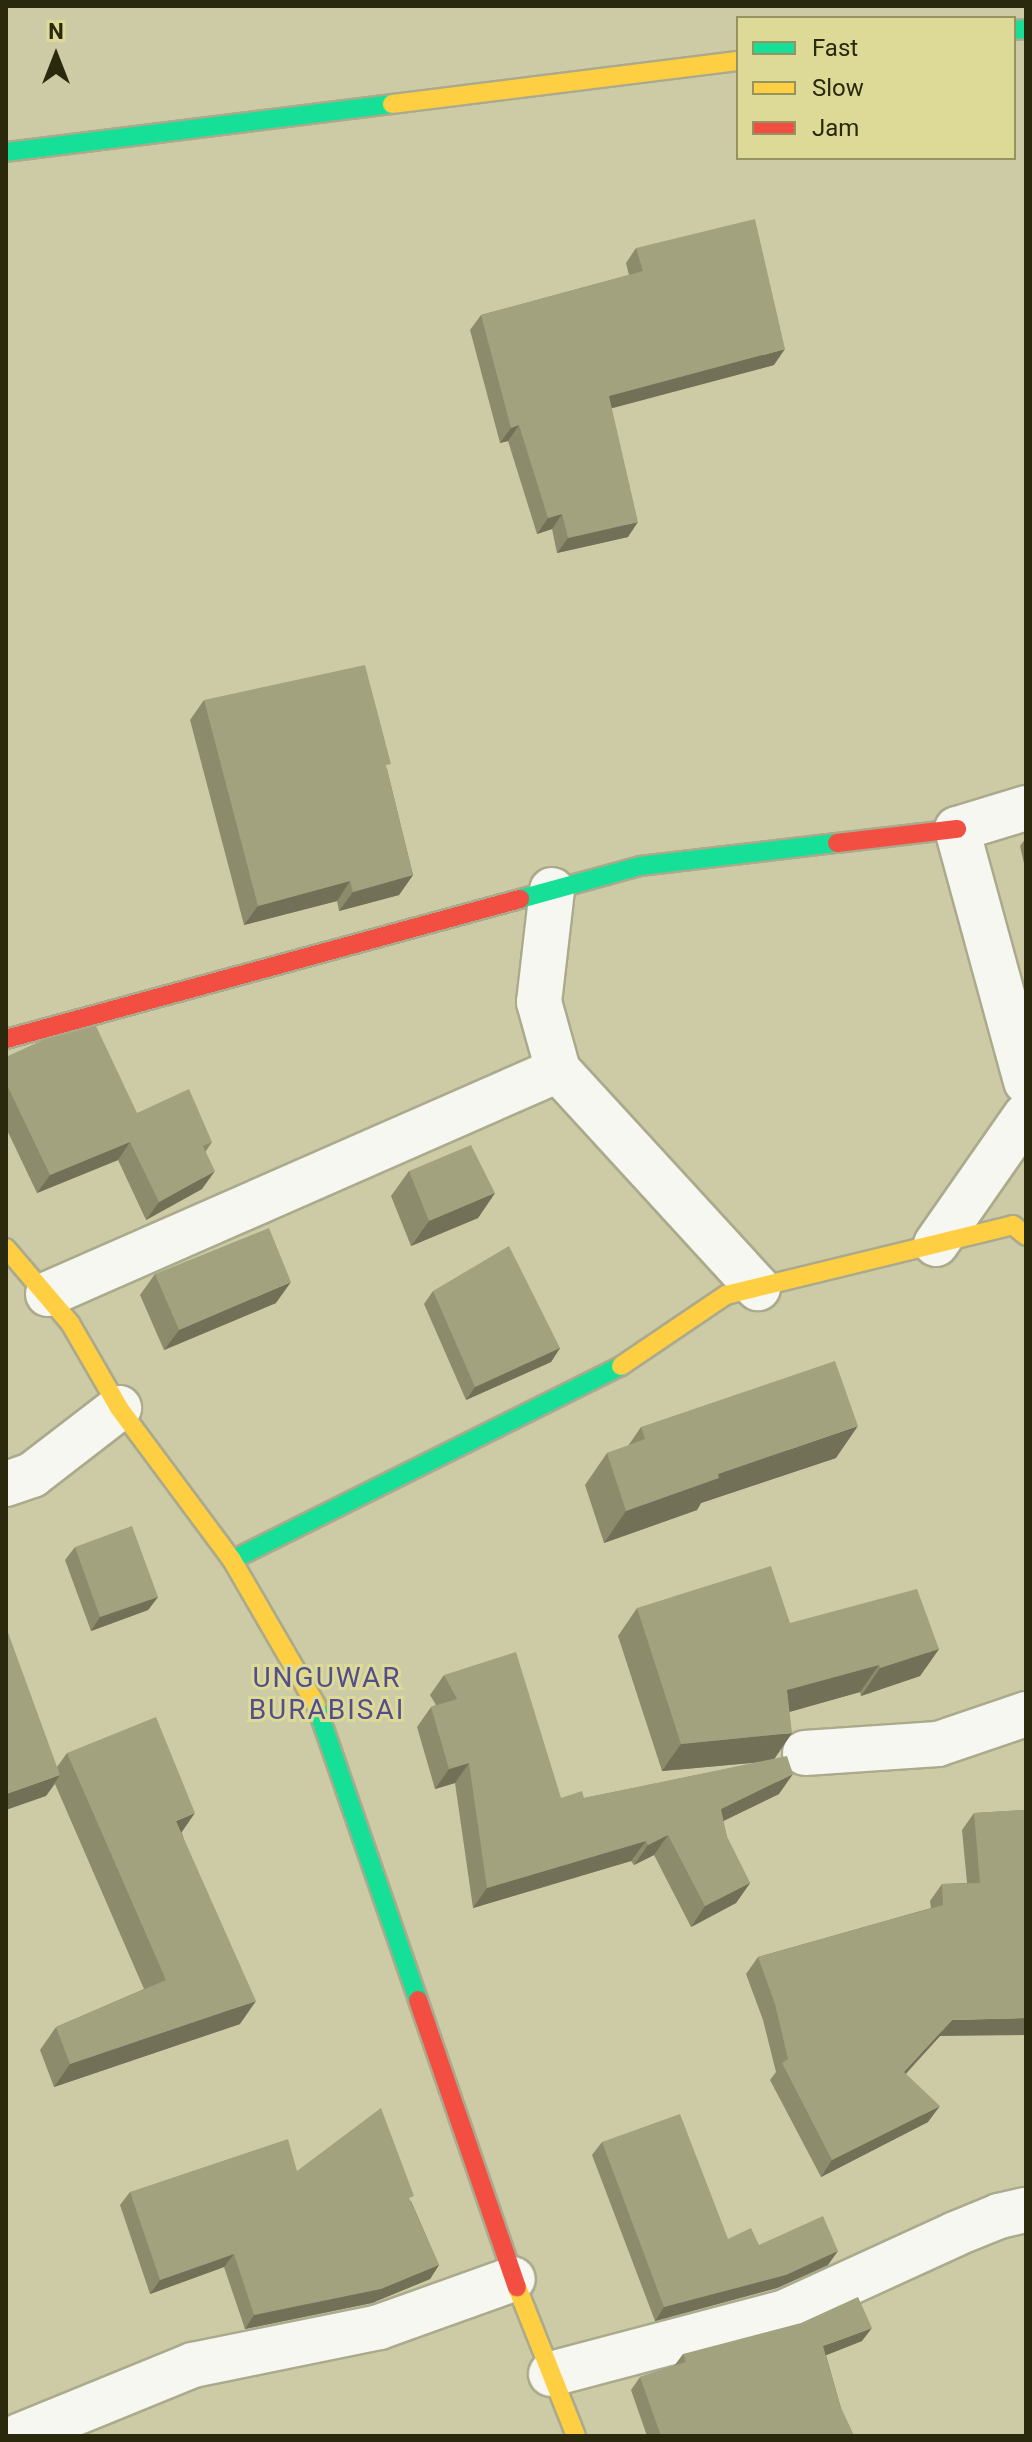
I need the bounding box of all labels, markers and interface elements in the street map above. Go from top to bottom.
north arrow [16,16,96,96]
legend [736,16,1016,160]
text: N [48,19,64,44]
text: Fast [812,34,858,62]
text: Slow [812,74,864,102]
text: Jam [812,114,859,142]
district label: UNGUWAR BURABISAI [249,1661,405,1727]

